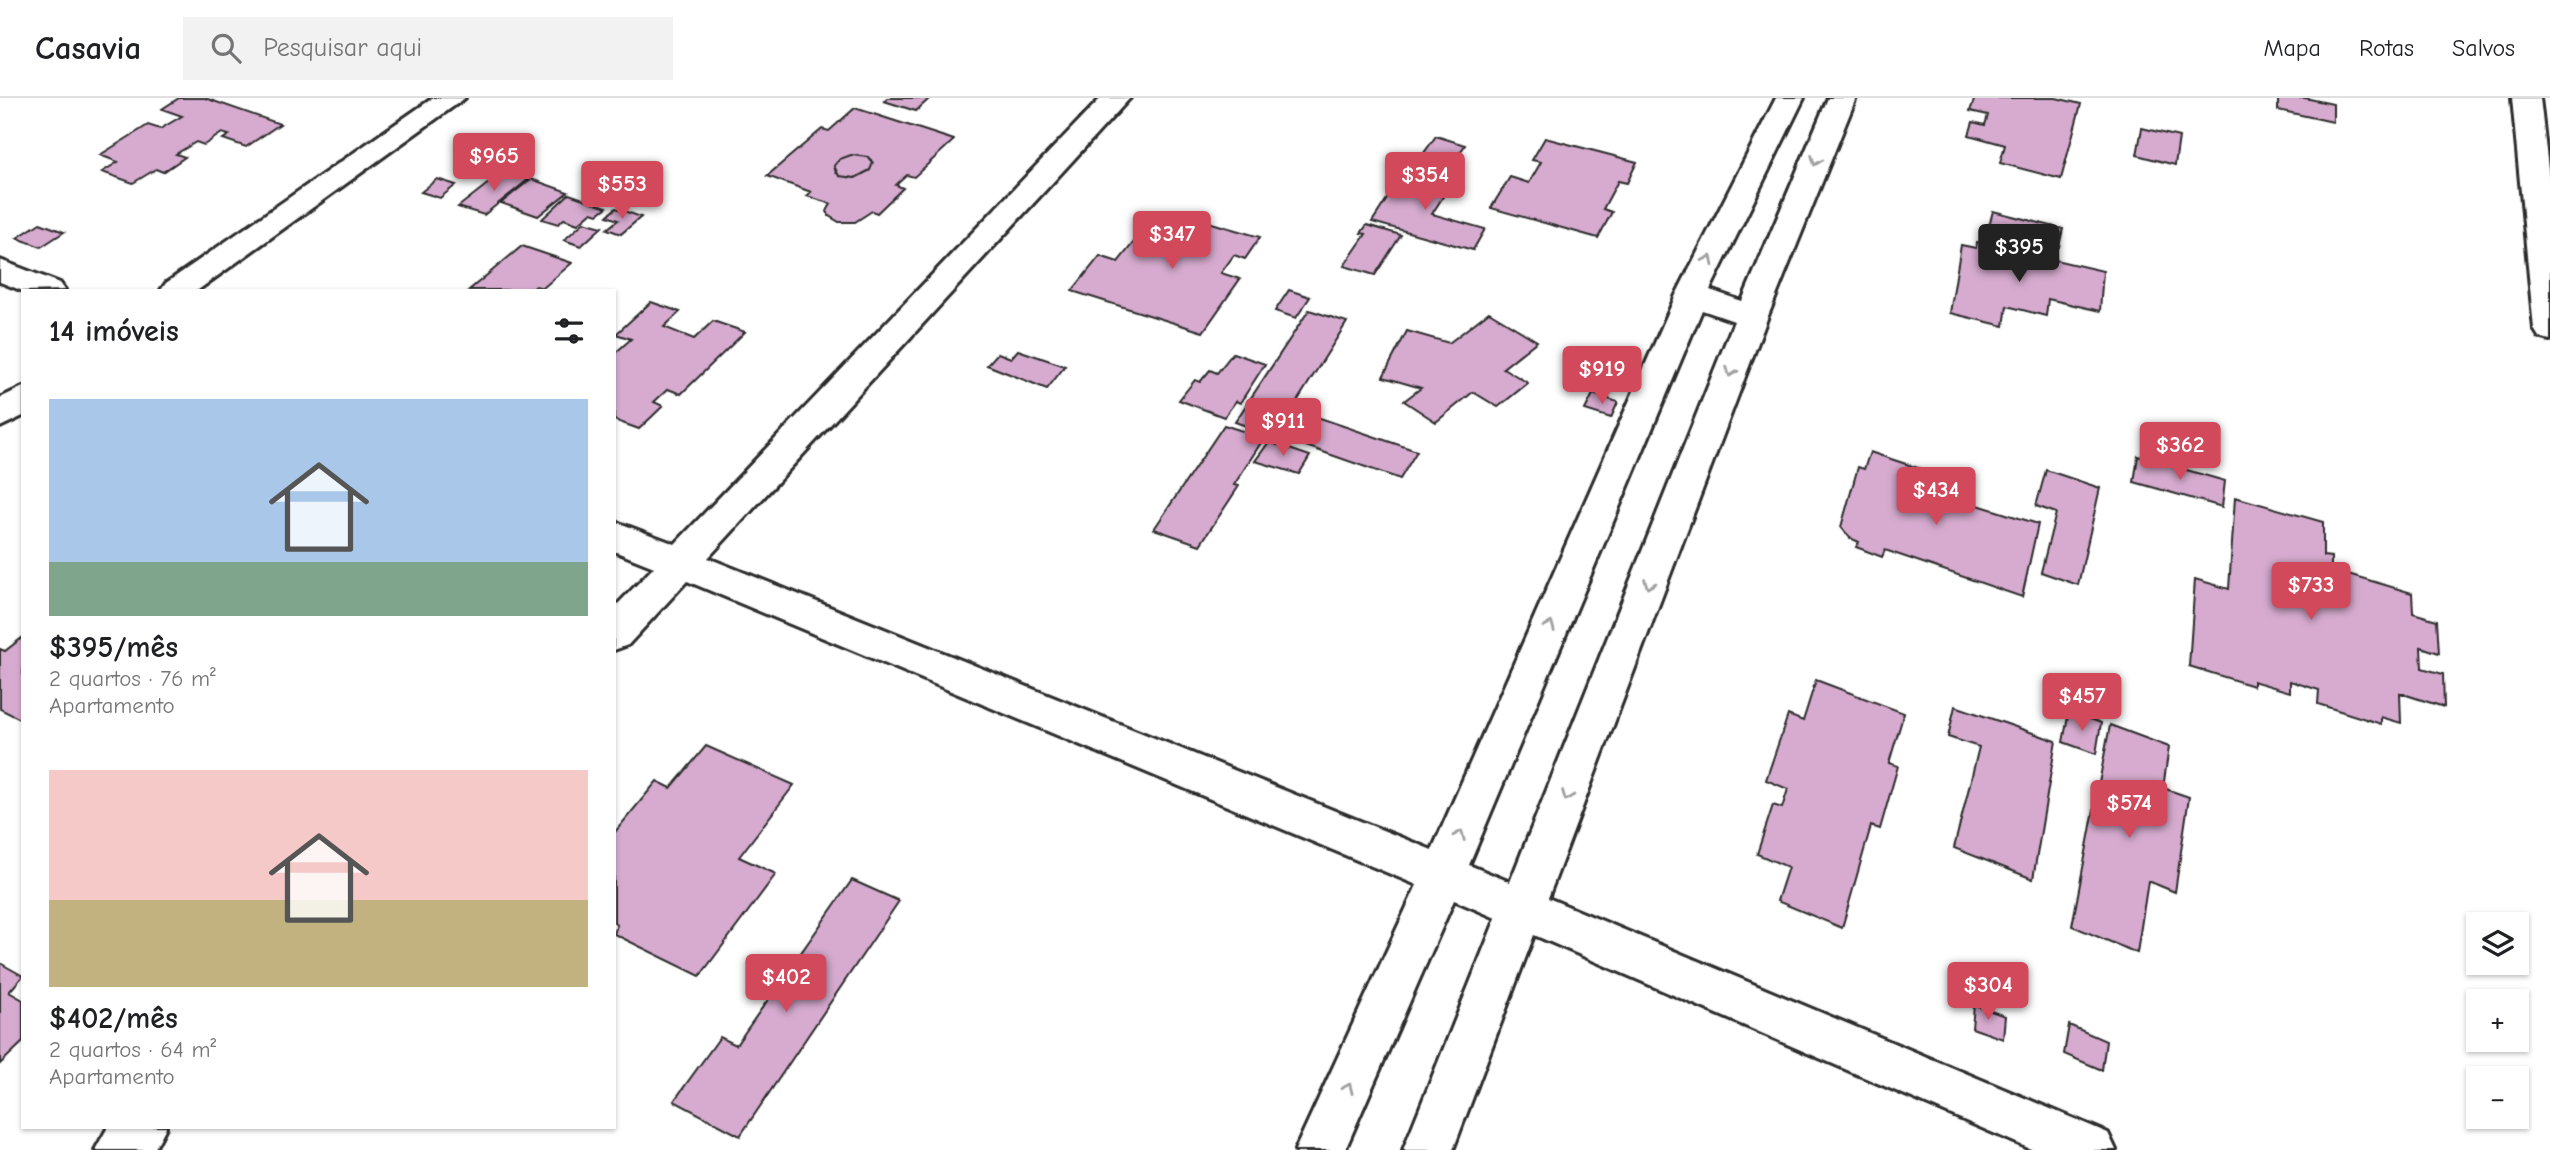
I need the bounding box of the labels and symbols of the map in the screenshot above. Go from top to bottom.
pin: $965 [453,134,535,193]
pin: $354 [1384,152,1466,212]
one-way arrow [1810,154,1824,166]
pin: $553 [581,162,663,221]
pin: $347 [1131,212,1213,271]
pin: $395 [1978,225,2060,284]
one-way arrow [1701,255,1715,267]
pin: $919 [1561,346,1643,406]
one-way arrow [1725,366,1739,378]
pin: $911 [1242,398,1324,458]
pin: $362 [2139,422,2221,482]
pin: $434 [1895,468,1977,527]
pin: $733 [2270,562,2352,622]
one-way arrow [1643,578,1657,590]
one-way arrow [1542,621,1556,633]
pin: $457 [2041,674,2123,733]
pin: $574 [2088,780,2170,840]
one-way arrow [1561,790,1575,802]
one-way arrow [1452,830,1466,842]
pin: $402 [745,954,827,1014]
pin: $304 [1947,962,2029,1022]
one-way arrow [1340,1083,1354,1095]

